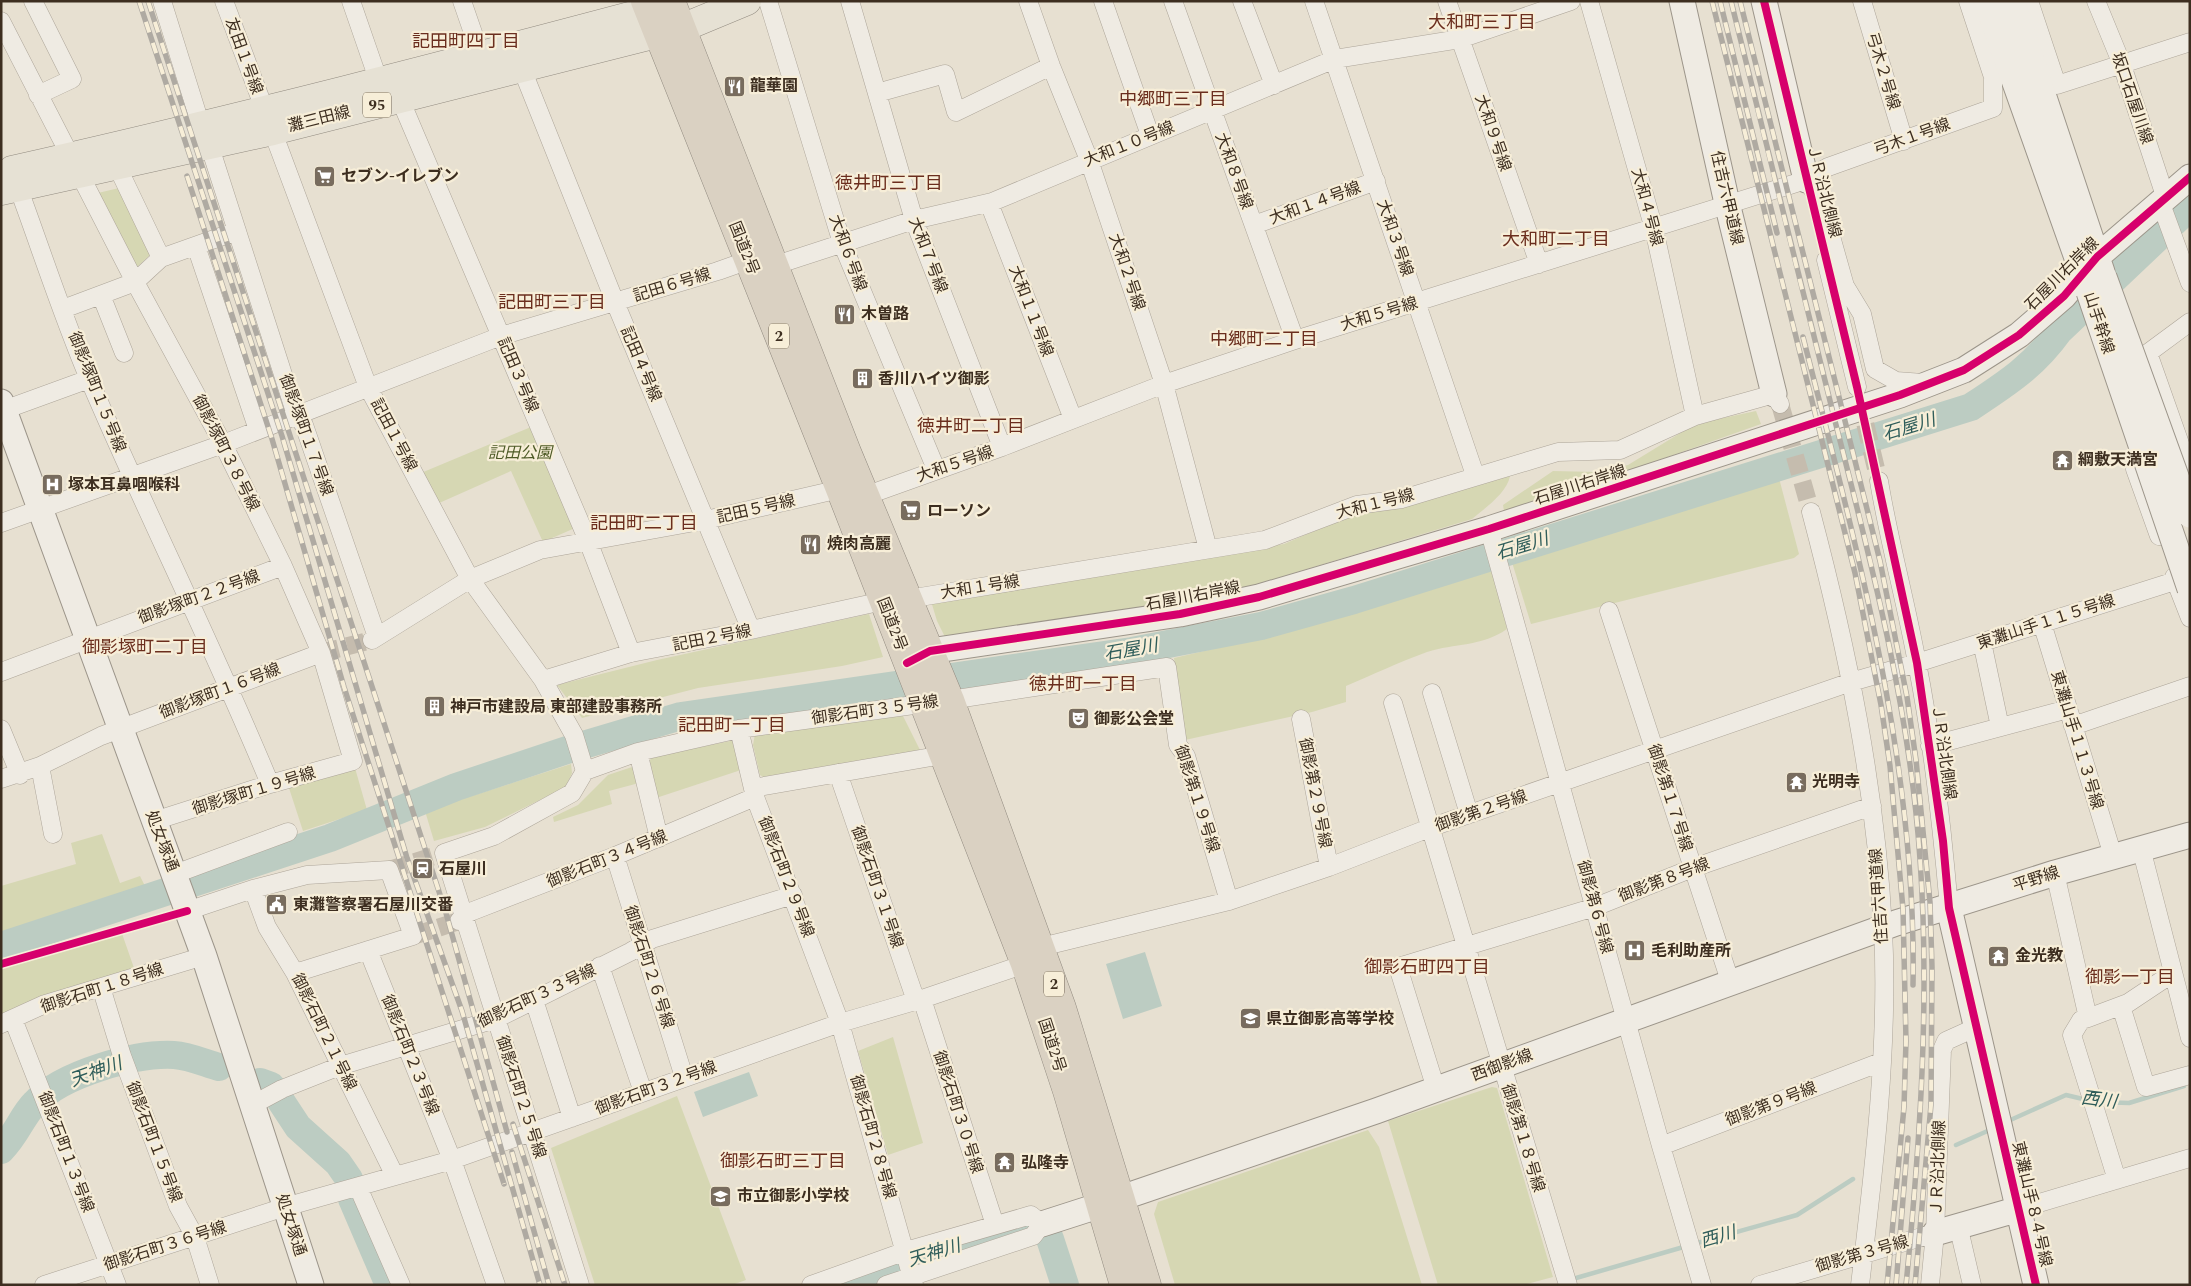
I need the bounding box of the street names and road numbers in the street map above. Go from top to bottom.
street label: 友田１号線 [219,14,269,98]
street label: 弓木２号線 [1860,29,1906,113]
street label: 坂口石屋川線 [2105,49,2159,147]
street label: 大和９号線 [1469,91,1517,175]
road number: 95 [363,92,391,118]
street label: 灘三田線 [285,100,353,138]
street label: 弓木１号線 [1870,112,1954,162]
street label: 大和１０号線 [1080,115,1178,173]
street label: 大和８号線 [1209,129,1259,213]
street label: ＪＲ沿北側線 [1801,142,1847,240]
street label: 住吉六甲道線 [1705,149,1749,247]
street label: 大和４号線 [1625,165,1669,249]
street label: 大和１４号線 [1266,175,1364,231]
street label: 大和３号線 [1371,196,1419,280]
street label: 大和６号線 [823,211,873,295]
street label: 大和７号線 [902,213,954,297]
street label: 国道2号 [722,218,766,278]
street label: 大和２号線 [1103,230,1151,314]
street label: 石屋川右岸線 [2020,232,2104,316]
street label: 記田６号線 [630,262,714,308]
street label: 大和１１号線 [1003,262,1059,360]
street label: 山手幹線 [2078,289,2120,357]
street label: 大和５号線 [1337,291,1421,337]
street label: 記田４号線 [614,322,668,406]
road number: 2 [769,324,789,348]
street label: 御影塚町１５号線 [62,328,132,456]
street label: 記田３号線 [491,333,545,417]
street label: 御影塚町１７号線 [273,371,339,499]
street label: 御影塚町３８号線 [186,391,266,515]
street label: 記田１号線 [365,394,423,476]
street label: 大和５号線 [913,440,997,488]
street label: 石屋川右岸線 [1531,459,1629,511]
street label: 大和１号線 [1333,483,1417,525]
street label: 記田５号線 [714,488,798,530]
street label: 御影塚町２２号線 [135,564,263,630]
street label: 大和１号線 [939,569,1021,605]
street label: 石屋川右岸線 [1144,575,1242,617]
street label: 東灘山手１１５号線 [1974,588,2118,656]
street label: 国道2号 [871,594,913,654]
street label: 記田２号線 [670,619,754,657]
street label: 御影塚町１６号線 [156,657,284,725]
street label: 東灘山手１１３号線 [2044,668,2110,812]
street label: 御影石町３５号線 [810,689,940,731]
street label: ＪＲ沿北側線 [1925,703,1963,801]
street label: 御影第２９号線 [1293,736,1337,850]
street label: 御影第１７号線 [1641,741,1699,855]
street label: 御影第１９号線 [1168,742,1226,856]
street label: 御影塚町１９号線 [189,761,319,821]
street label: 御影第２号線 [1432,784,1530,838]
street label: 処女塚通 [139,807,185,875]
street label: 御影石町２９号線 [752,813,820,941]
street label: 御影石町３１号線 [845,823,909,951]
street label: 御影石町３４号線 [543,824,671,894]
street label: 住吉六甲道線 [1864,847,1894,945]
street label: 御影第８号線 [1615,852,1713,908]
street label: 御影第６号線 [1571,858,1619,956]
street label: 平野線 [2009,860,2063,898]
street label: 御影石町２６号線 [618,902,680,1032]
street label: 御影石町１８号線 [37,957,167,1019]
street label: 御影石町３３号線 [474,958,600,1034]
street label: 御影石町２１号線 [285,969,363,1095]
road number: 2 [1044,972,1064,996]
street label: 御影石町２３号線 [375,991,445,1119]
street label: 国道2号 [1032,1015,1072,1075]
street label: 御影石町２５号線 [490,1032,552,1162]
street label: 西御影線 [1468,1043,1536,1087]
street label: 御影石町３０号線 [927,1047,989,1177]
street label: 御影石町３２号線 [592,1055,720,1121]
street label: 御影石町２８号線 [844,1072,902,1202]
street label: 御影第９号線 [1722,1076,1820,1132]
street label: 御影石町１５号線 [120,1078,188,1206]
street label: 御影第１８号線 [1495,1081,1551,1195]
street label: 御影石町１３号線 [32,1088,100,1216]
street label: ＪＲ沿北側線 [1924,1120,1952,1216]
street label: 東灘山手８４号線 [2006,1139,2058,1269]
street label: 処女塚通 [270,1191,312,1259]
street label: 御影石町３６号線 [100,1215,230,1277]
street label: 御影第３号線 [1813,1229,1911,1279]

